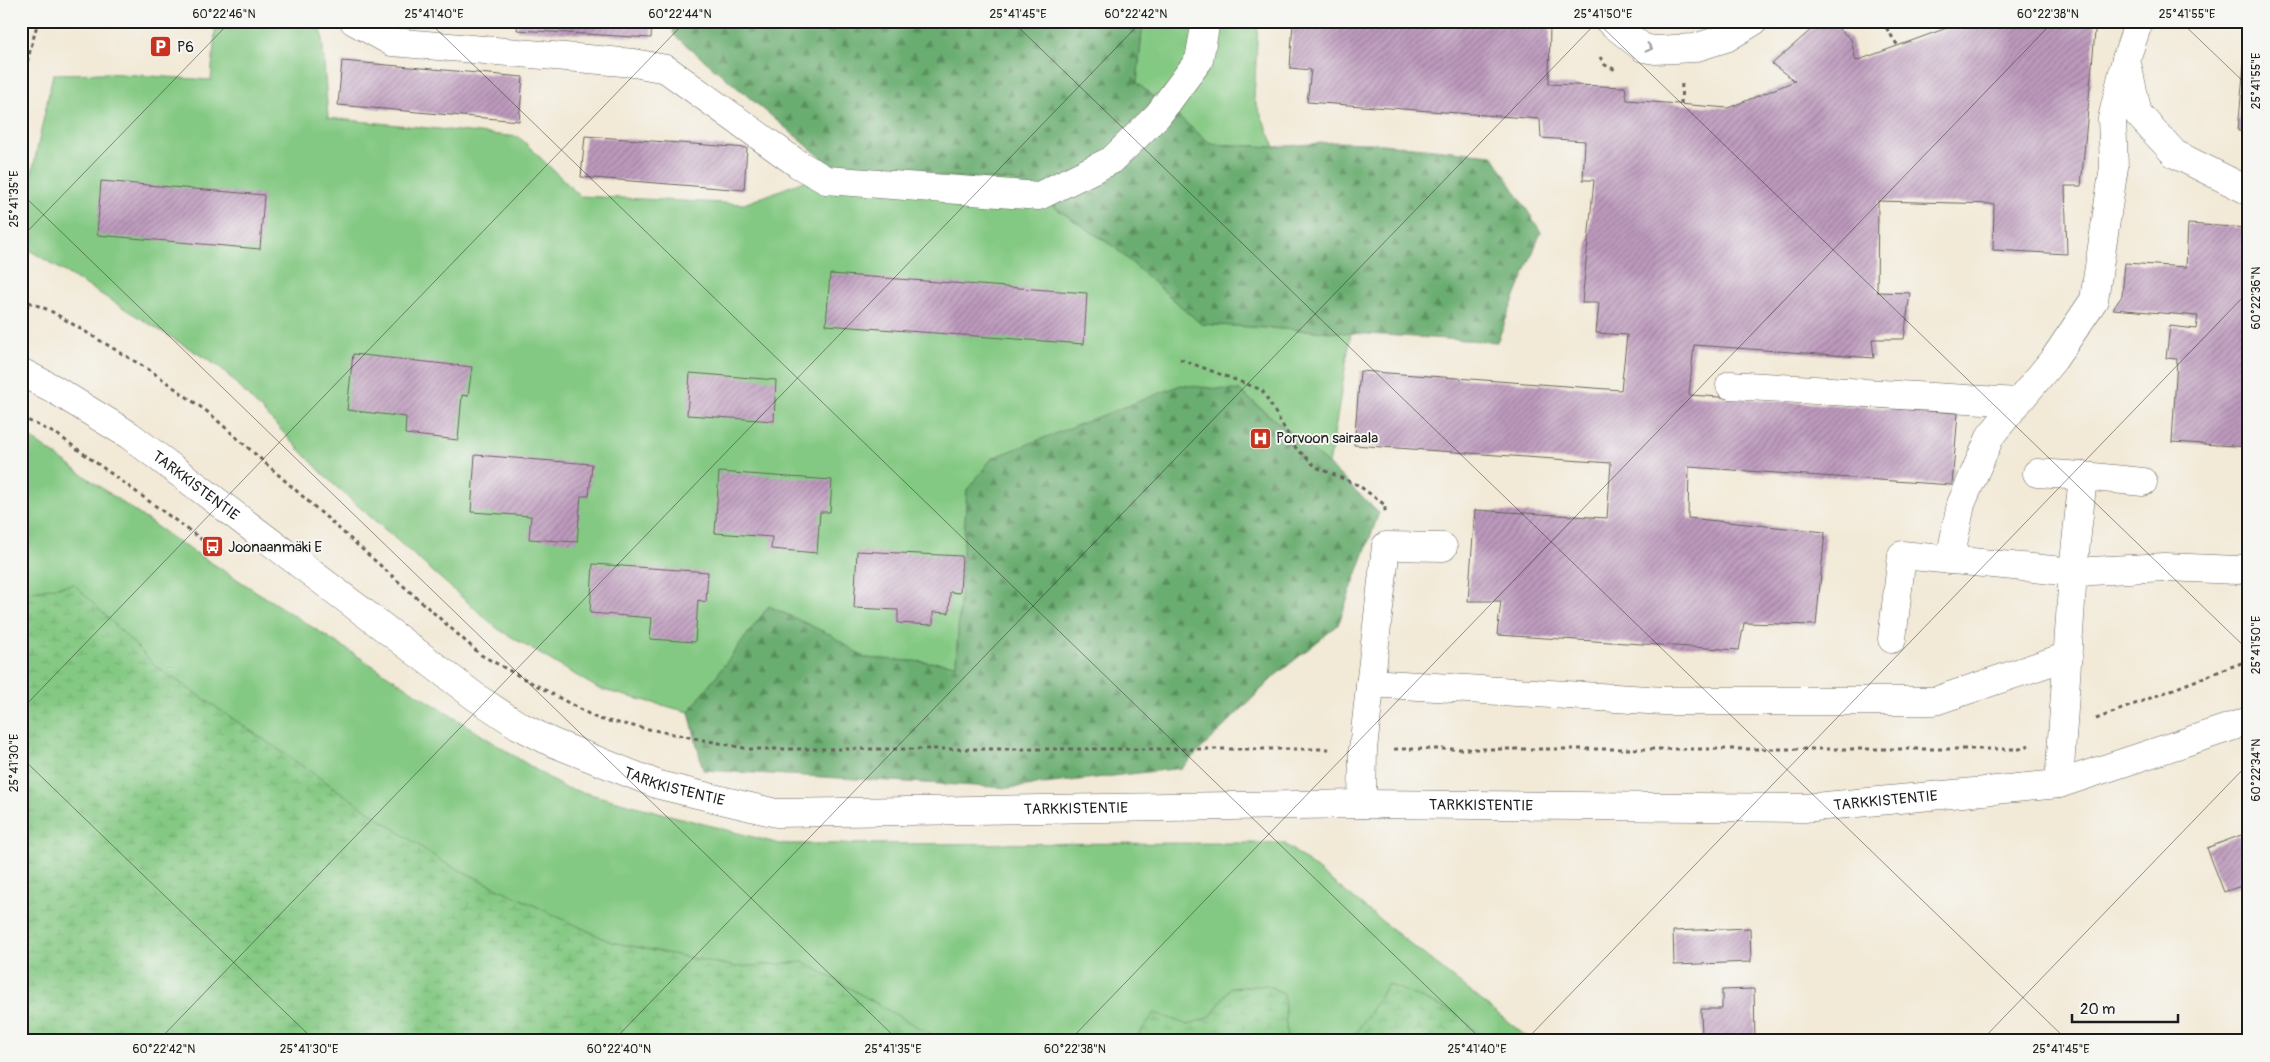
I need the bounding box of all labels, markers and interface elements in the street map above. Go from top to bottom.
text: 60°22'46"N [192,7,256,22]
text: 25°41'40"E [405,7,463,22]
text: 60°22'44"N [648,7,712,22]
text: 25°41'45"E [989,7,1047,22]
text: 60°22'42"N [1105,7,1167,22]
text: 25°41'50"E [1574,7,1632,22]
text: 60°22'38"N [2017,7,2079,22]
text: 25°41'55"E [2159,7,2215,22]
parking icon: P6 [149,35,173,59]
place label: P6 [177,38,194,57]
one-way arrow [1644,42,1653,53]
text: 25°41'55"E [2249,53,2264,109]
text: 25°41'35"E [7,171,22,227]
text: 60°22'36"N [2249,267,2264,329]
hospital icon: Porvoon sairaala [1248,426,1272,450]
place label: Porvoon sairaala [1276,429,1378,448]
street label: TARKKISTENTIE [148,447,243,525]
bus stop icon: Joonaanmäki E [200,535,224,559]
place label: Joonaanmäki E [228,538,322,557]
text: 25°41'50"E [2249,616,2264,674]
text: 25°41'30"E [7,734,22,792]
text: 60°22'34"N [2249,739,2264,801]
street label: TARKKISTENTIE [621,763,727,810]
street label: TARKKISTENTIE [1833,786,1939,815]
street label: TARKKISTENTIE [1429,796,1533,816]
street label: TARKKISTENTIE [1024,799,1128,819]
scale bar [2072,992,2179,1024]
text: 20 m [2080,1000,2115,1019]
text: 60°22'42"N [133,1042,195,1057]
text: 25°41'30"E [280,1042,338,1057]
text: 60°22'40"N [587,1042,651,1057]
text: 25°41'35"E [865,1042,921,1057]
text: 60°22'38"N [1044,1042,1106,1057]
text: 25°41'40"E [1448,1042,1506,1057]
text: 25°41'45"E [2032,1042,2090,1057]

